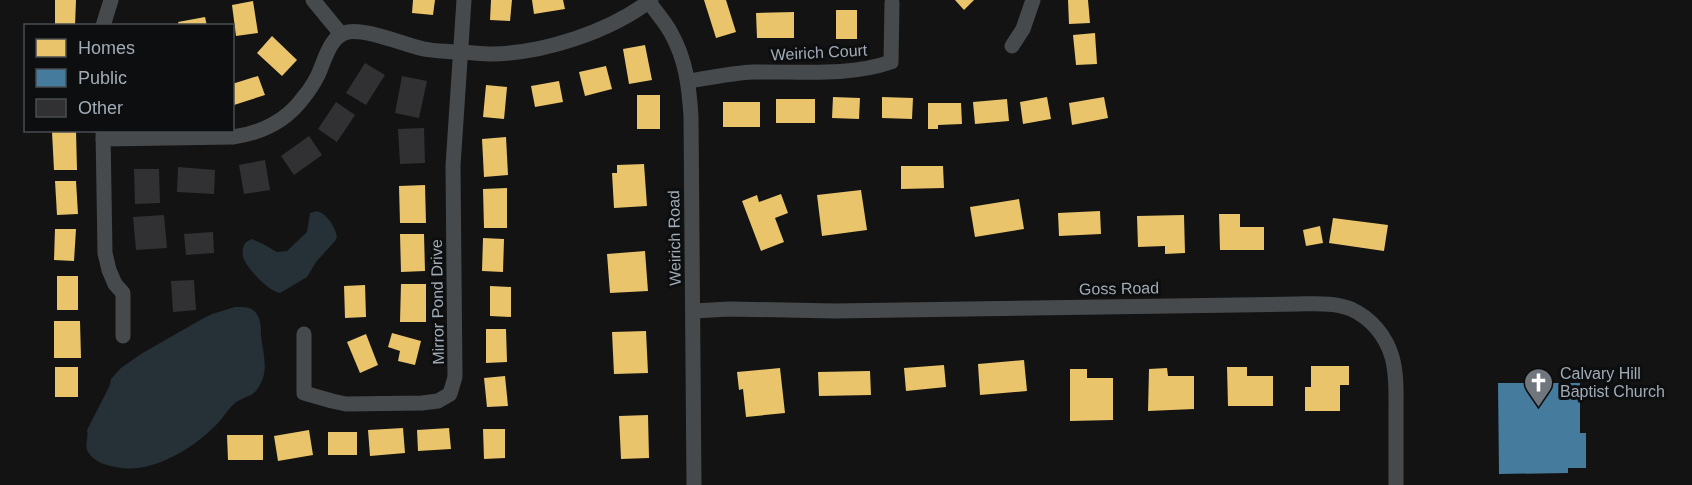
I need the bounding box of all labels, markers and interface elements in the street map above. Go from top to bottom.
legend [24,24,234,132]
text: Homes [78,38,135,58]
street label: Weirich Court [770,41,868,64]
text: Public [78,68,127,88]
text: Other [78,98,123,118]
street label: Weirich Road [665,190,684,286]
street label: Mirror Pond Drive [428,239,447,365]
street label: Goss Road [1079,279,1159,298]
place label: Calvary Hill Baptist Church [1560,365,1665,400]
church icon: Calvary Hill Baptist Church [1523,366,1555,408]

